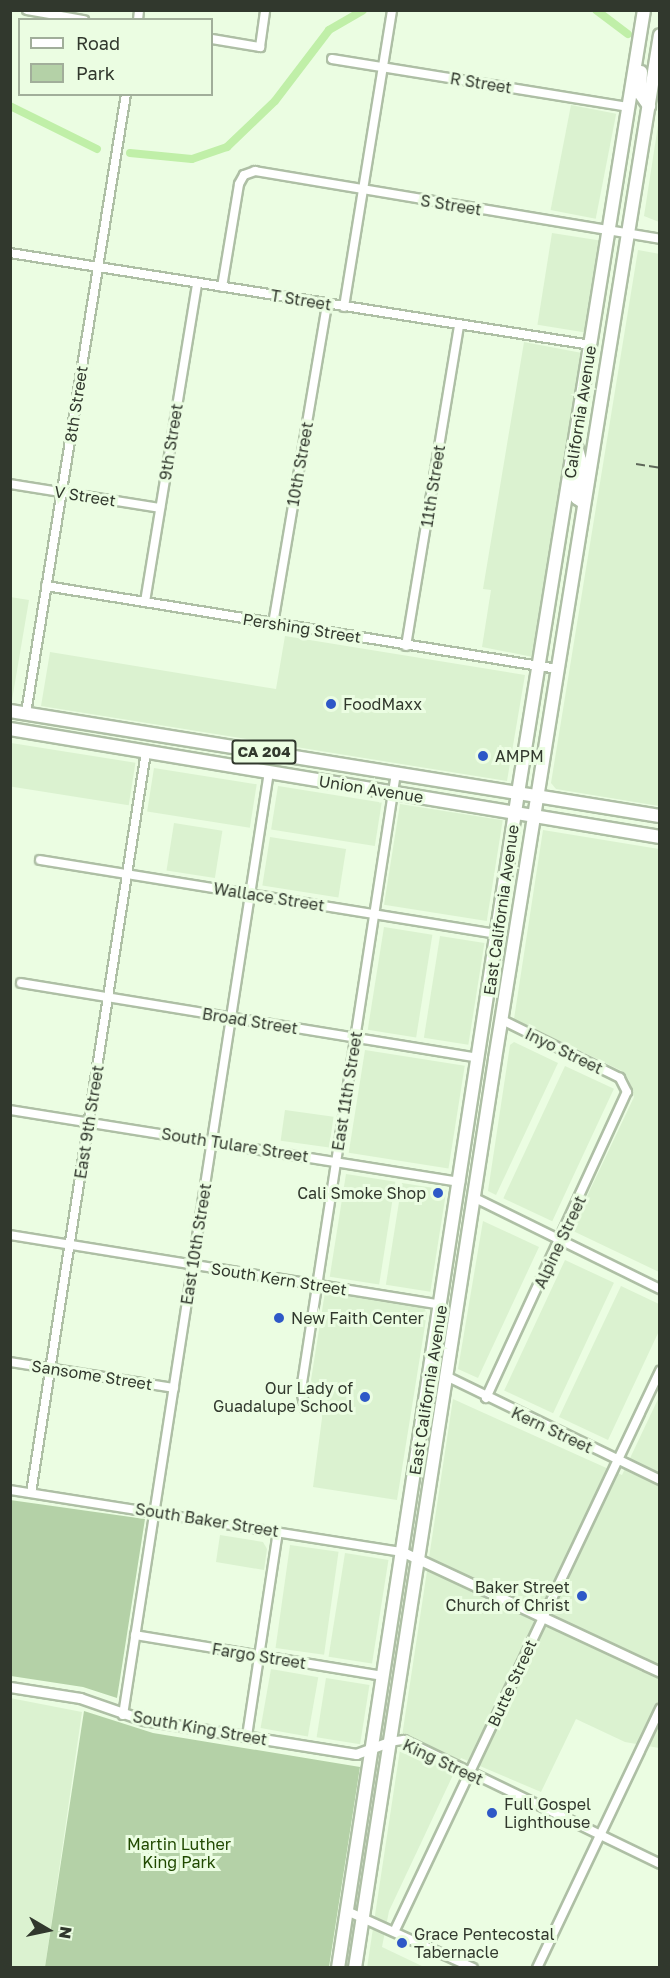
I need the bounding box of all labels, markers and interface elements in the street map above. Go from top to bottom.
legend [18,18,213,96]
text: Road [76,32,120,54]
text: Park [76,62,115,84]
street label: R Street [449,69,513,97]
street label: S Street [419,191,483,219]
street label: T Street [269,286,333,314]
street label: California Avenue [560,344,600,480]
street label: 8th Street [60,364,92,444]
street label: 9th Street [155,402,187,482]
street label: 10th Street [283,420,317,508]
street label: 11th Street [417,443,449,529]
street label: V Street [53,482,117,510]
street label: Pershing Street [241,609,363,647]
place label: FoodMaxx [343,694,422,714]
marker: FoodMaxx [324,697,338,711]
road number: CA 204 [231,740,297,764]
place label: AMPM [495,746,544,766]
marker: AMPM [476,749,490,763]
street label: Union Avenue [317,771,425,807]
street label: East California Avenue [480,823,522,997]
street label: Wallace Street [212,879,326,915]
street label: Broad Street [201,1004,299,1038]
street label: Inyo Street [522,1024,606,1078]
street label: East 11th Street [328,1030,366,1152]
street label: East 9th Street [71,1064,107,1180]
street label: South Tulare Street [160,1124,310,1166]
street label: East 10th Street [177,1182,215,1306]
place label: Cali Smoke Shop [297,1183,426,1203]
marker: Cali Smoke Shop [431,1186,445,1200]
street label: Alpine Street [530,1193,590,1291]
street label: South Kern Street [210,1259,348,1299]
street label: East California Avenue [405,1304,451,1476]
place label: New Faith Center [291,1308,424,1328]
marker: New Faith Center [272,1311,286,1325]
street label: Sansome Street [30,1356,154,1394]
place label: Our Lady of Guadalupe School [213,1378,353,1416]
marker: Our Lady of Guadalupe School [358,1390,372,1404]
street label: Kern Street [508,1403,596,1457]
street label: South Baker Street [134,1499,280,1541]
place label: Baker Street Church of Christ [446,1577,570,1615]
marker: Baker Street Church of Christ [575,1589,589,1603]
street label: Butte Street [484,1636,540,1730]
street label: Fargo Street [211,1639,307,1673]
street label: South King Street [131,1707,269,1749]
street label: King Street [400,1735,486,1789]
place label: Full Gospel Lighthouse [504,1794,591,1832]
marker: Full Gospel Lighthouse [485,1806,499,1820]
park label: Martin Luther King Park [127,1834,231,1872]
north arrow [18,1900,78,1960]
place label: Grace Pentecostal Tabernacle [414,1924,555,1962]
text: N [55,1925,77,1940]
marker: Grace Pentecostal Tabernacle [395,1936,409,1950]

